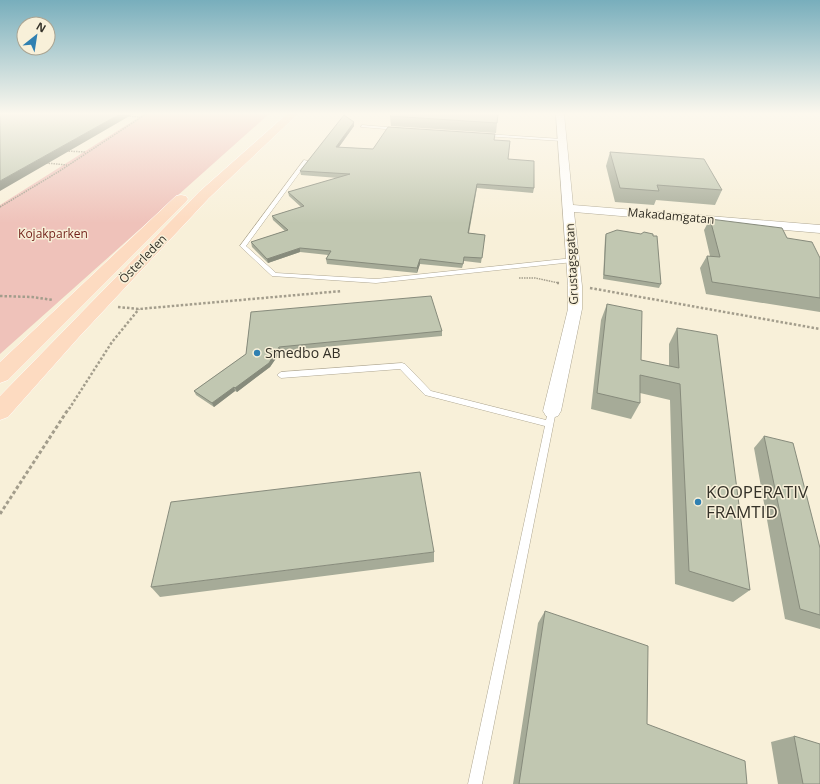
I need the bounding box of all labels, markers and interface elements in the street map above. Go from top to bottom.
north arrow [16,16,56,56]
text: N [34,18,49,36]
street label: Makadamgatan [627,203,715,228]
street label: Grustagsgatan [561,223,582,305]
park label: Kojakparken [18,225,88,242]
street label: Österleden [115,230,170,287]
place label: Smedbo AB [265,343,341,362]
marker: Smedbo AB [252,348,262,358]
place label: KOOPERATIV FRAMTID [706,480,809,523]
marker: KOOPERATIV FRAMTID [693,497,703,507]

